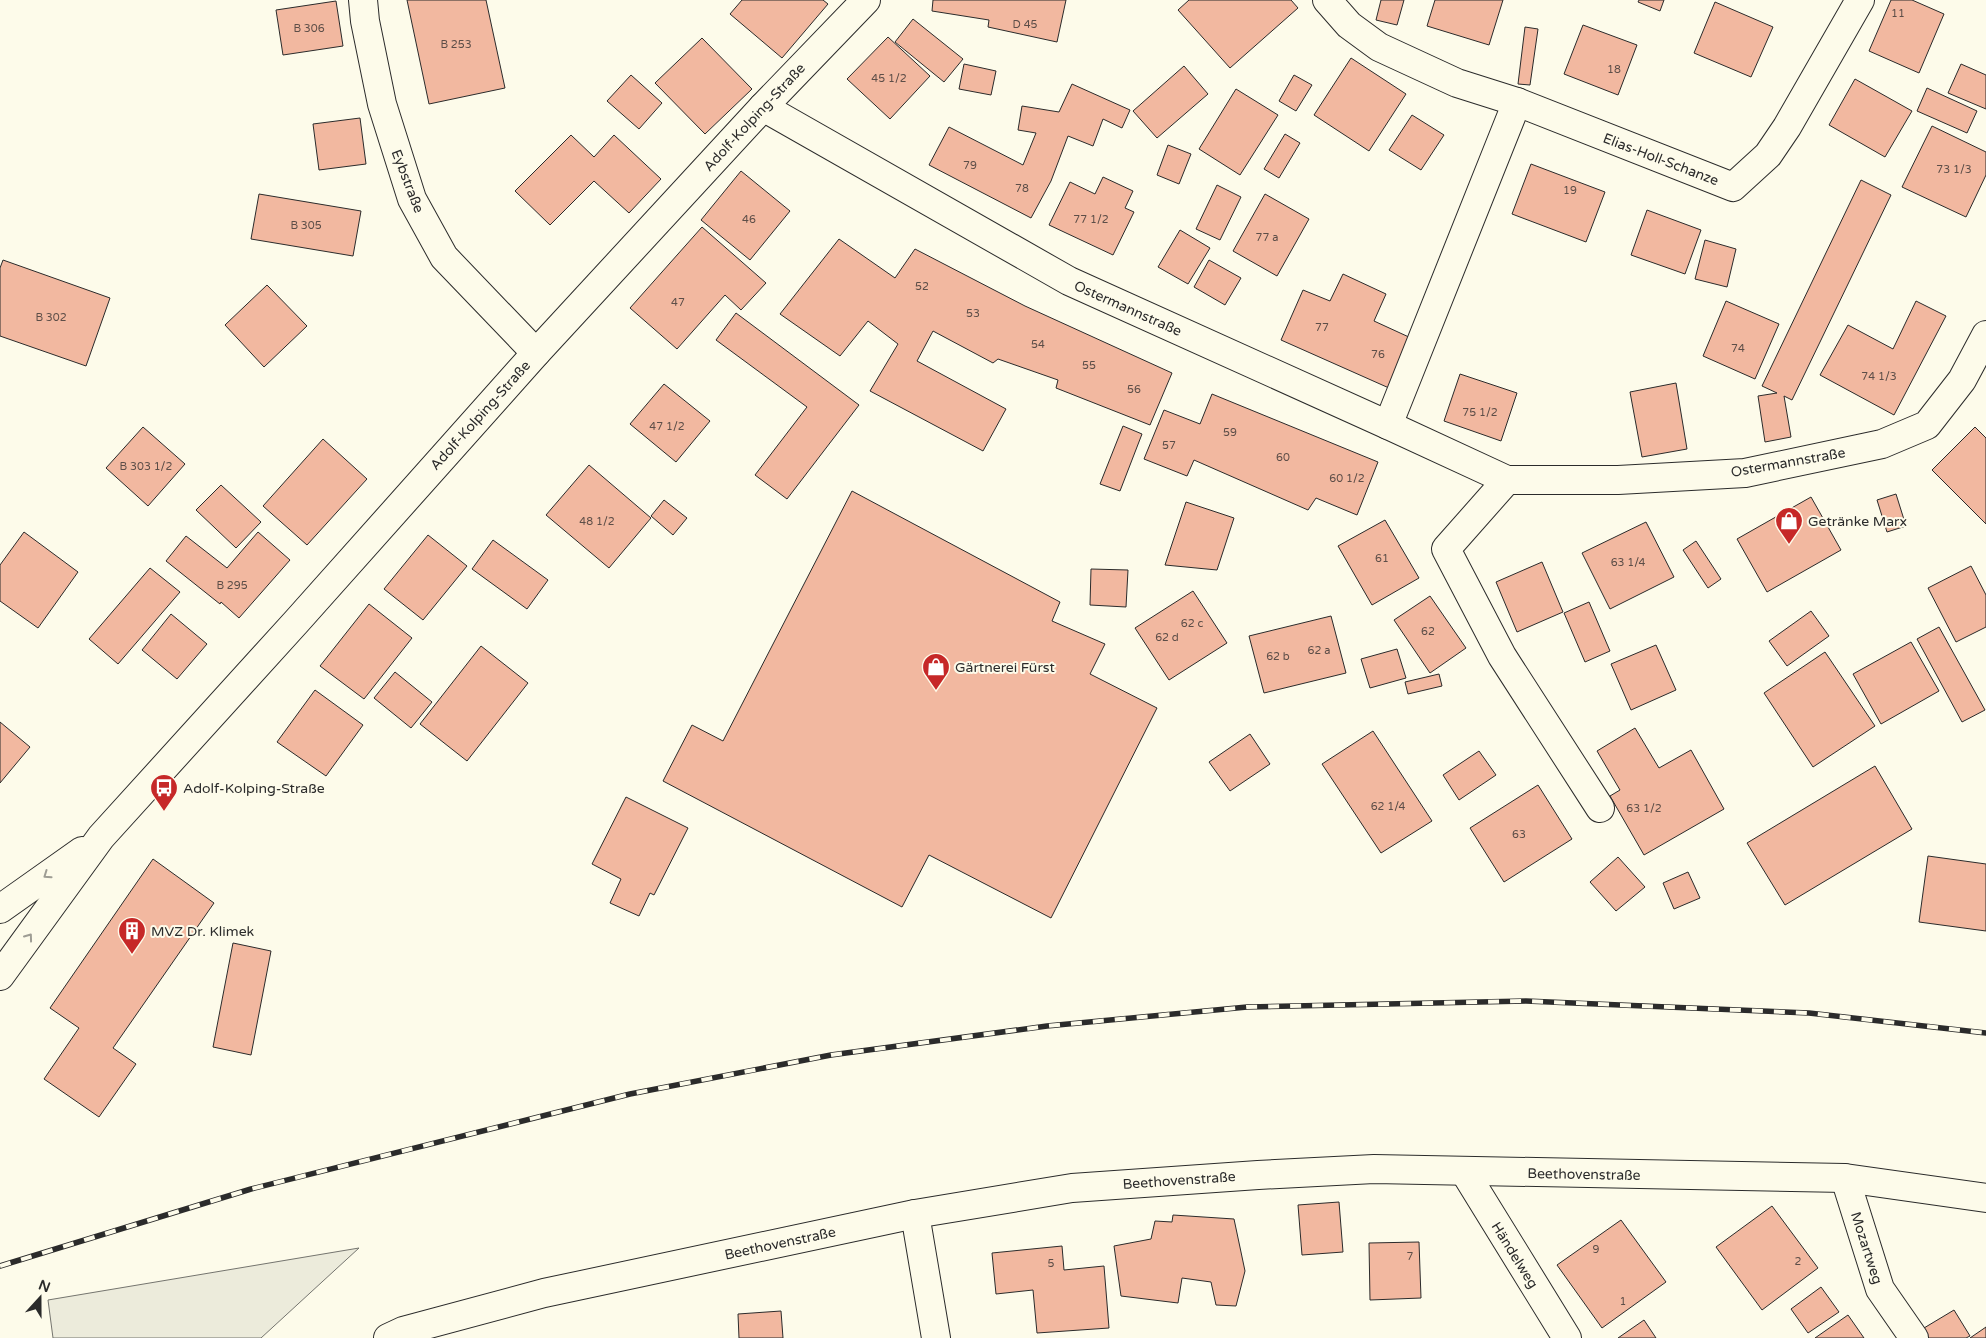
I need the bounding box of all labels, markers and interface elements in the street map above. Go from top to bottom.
house number: 11 [1891,7,1905,20]
house number: D 45 [1013,18,1038,31]
house number: B 306 [293,22,325,35]
house number: B 253 [440,38,472,51]
street label: Adolf-Kolping-Straße [700,60,809,175]
house number: 18 [1607,63,1621,76]
house number: 45 1/2 [871,72,907,85]
street label: Elias-Holl-Schanze [1601,130,1721,189]
street label: Eybstraße [388,147,427,215]
house number: 79 [963,159,977,172]
house number: 73 1/3 [1936,163,1972,176]
house number: 78 [1015,182,1029,195]
house number: 19 [1563,184,1577,197]
house number: 46 [742,213,756,226]
house number: 77 1/2 [1073,213,1109,226]
house number: B 305 [290,219,322,232]
house number: 77 a [1256,231,1278,244]
street label: Ostermannstraße [1071,277,1184,340]
house number: 52 [915,280,929,293]
house number: 47 [671,296,685,309]
house number: 53 [966,307,980,320]
house number: B 302 [35,311,67,324]
house number: 77 [1315,321,1329,334]
house number: 54 [1031,338,1045,351]
house number: 74 [1731,342,1745,355]
house number: 76 [1371,348,1385,361]
street label: Adolf-Kolping-Straße [427,357,534,474]
house number: 55 [1082,359,1096,372]
house number: 74 1/3 [1861,370,1897,383]
house number: 56 [1127,383,1141,396]
house number: 75 1/2 [1462,406,1498,419]
house number: 47 1/2 [649,420,685,433]
house number: 59 [1223,426,1237,439]
house number: 57 [1162,439,1176,452]
street label: Ostermannstraße [1730,444,1847,481]
house number: 60 [1276,451,1290,464]
house number: B 303 1/2 [120,460,172,473]
house number: 60 1/2 [1329,472,1365,485]
shop icon: Getränke Marx [1774,506,1804,545]
place label: Getränke Marx [1808,513,1907,530]
house number: 48 1/2 [579,515,615,528]
house number: 61 [1375,552,1389,565]
house number: 63 1/4 [1611,556,1645,569]
house number: B 295 [216,579,248,592]
house number: 62 c [1181,617,1203,630]
house number: 62 [1421,625,1435,638]
house number: 62 d [1155,631,1179,644]
house number: 62 a [1308,644,1330,657]
house number: 62 b [1266,650,1290,663]
shop icon: Gärtnerei Fürst [921,652,951,691]
place label: Gärtnerei Fürst [955,659,1055,676]
bus stop icon: Adolf-Kolping-Straße [149,773,179,812]
place label: Adolf-Kolping-Straße [183,780,325,797]
house number: 62 1/4 [1371,800,1405,813]
house number: 63 1/2 [1626,802,1662,815]
house number: 63 [1512,828,1526,841]
one-way arrow [43,869,53,878]
building icon: MVZ Dr. Klimek [117,916,147,955]
place label: MVZ Dr. Klimek [151,923,255,940]
one-way arrow [23,933,32,943]
street label: Beethovenstraße [1527,1165,1641,1184]
street label: Beethovenstraße [1122,1168,1236,1193]
street label: Mozartweg [1847,1210,1886,1286]
street label: Händelweg [1488,1219,1542,1292]
street label: Beethovenstraße [723,1223,837,1264]
house number: 9 [1593,1243,1600,1256]
house number: 7 [1407,1250,1414,1263]
house number: 2 [1795,1255,1802,1268]
house number: 5 [1048,1257,1055,1270]
north arrow [15,1273,65,1323]
text: N [36,1276,53,1296]
house number: 1 [1620,1295,1626,1308]

